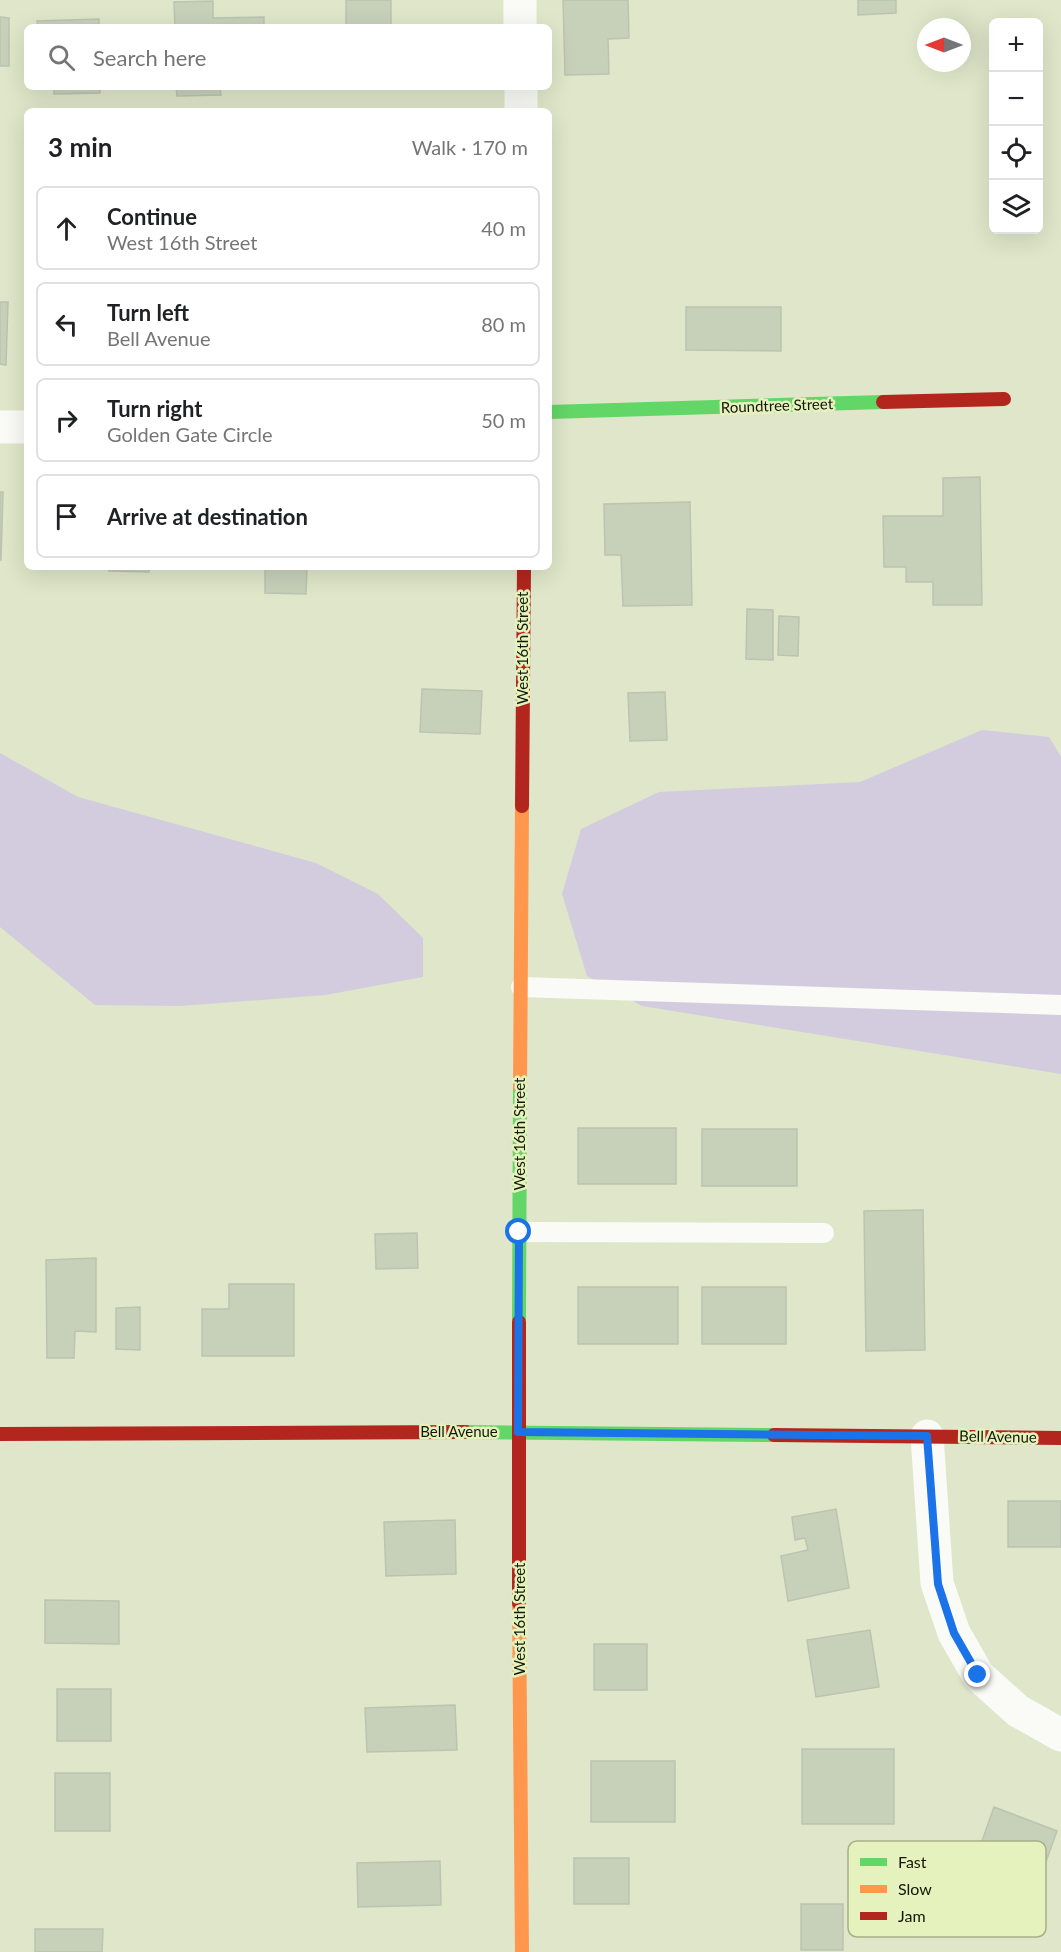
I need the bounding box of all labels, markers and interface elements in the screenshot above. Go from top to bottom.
north arrow [917,18,971,72]
map controls [989,18,1043,234]
button: + [989,18,1043,72]
search box [24,24,552,90]
icon: search [45,41,78,74]
text: Search here [93,44,206,71]
button: − [989,72,1043,126]
button: locate [989,126,1043,180]
text: 3 min [48,131,112,163]
text: Walk · 170 m [412,135,528,159]
button: layers [989,180,1043,234]
text: Continue [107,203,197,230]
icon: ahead [50,212,83,245]
text: 40 m [481,216,526,240]
text: West 16th Street [107,230,257,254]
text: Turn left [107,299,189,326]
icon: left [50,308,83,341]
text: 80 m [481,312,526,336]
text: Bell Avenue [107,326,210,350]
street label: Roundtree Street [721,394,834,416]
text: Turn right [107,395,202,422]
icon: right [50,404,83,437]
text: 50 m [481,408,526,432]
text: Golden Gate Circle [107,422,273,446]
icon: arrive [50,500,83,533]
text: Arrive at destination [107,503,308,530]
street label: West 16th Street [513,591,531,704]
street label: West 16th Street [510,1077,528,1190]
route start [505,1218,531,1244]
street label: Bell Avenue [420,1422,498,1440]
street label: Bell Avenue [959,1426,1037,1446]
street label: West 16th Street [510,1562,528,1675]
route end [964,1661,990,1687]
legend [848,1841,1046,1937]
text: Fast [898,1852,927,1871]
text: Slow [898,1879,932,1898]
text: Jam [898,1906,926,1925]

